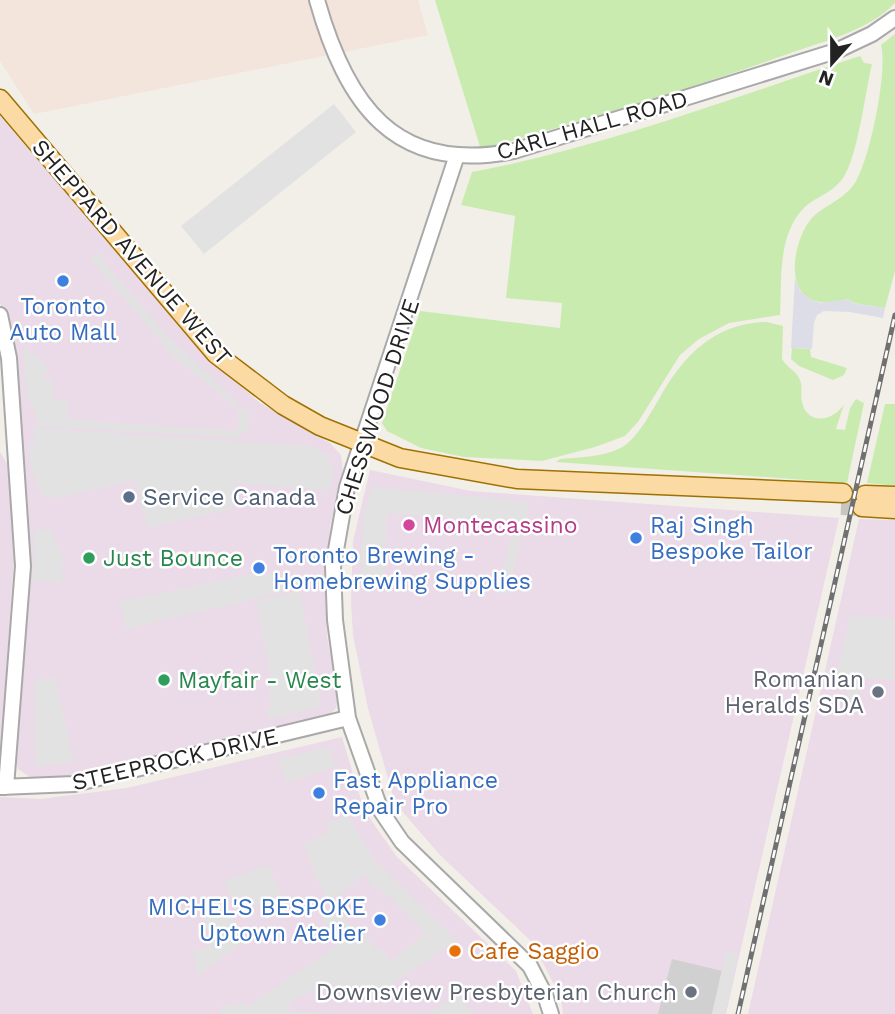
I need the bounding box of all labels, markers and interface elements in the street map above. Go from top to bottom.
north arrow [797,28,867,98]
text: N [815,65,837,92]
street label: CARL HALL ROAD [493,85,691,166]
street label: SHEPPARD AVENUE WEST [26,134,237,371]
marker: Toronto Auto Mall [55,273,71,289]
place label: Toronto Auto Mall [9,293,117,346]
street label: CHESSWOOD DRIVE [330,296,425,519]
place label: Service Canada [143,484,316,511]
marker: Service Canada [121,489,137,505]
place label: Montecassino [423,512,578,539]
place label: Raj Singh Bespoke Tailor [650,512,813,565]
marker: Montecassino [401,517,417,533]
marker: Raj Singh Bespoke Tailor [628,530,644,546]
place label: Toronto Brewing - Homebrewing Supplies [273,542,531,595]
place label: Just Bounce [103,545,243,572]
marker: Just Bounce [81,550,97,566]
marker: Toronto Brewing - Homebrewing Supplies [251,560,267,576]
place label: Romanian Heralds SDA [725,666,864,719]
place label: Mayfair - West [178,667,342,694]
marker: Mayfair - West [156,672,172,688]
marker: Romanian Heralds SDA [870,684,886,700]
street label: STEEPROCK DRIVE [70,723,281,796]
place label: Fast Appliance Repair Pro [333,767,498,820]
marker: Fast Appliance Repair Pro [311,785,327,801]
place label: MICHEL'S BESPOKE Uptown Atelier [148,894,366,947]
marker: MICHEL'S BESPOKE Uptown Atelier [372,912,388,928]
place label: Cafe Saggio [469,938,599,965]
marker: Cafe Saggio [447,943,463,959]
place label: Downsview Presbyterian Church [316,979,677,1006]
marker: Downsview Presbyterian Church [683,984,699,1000]

